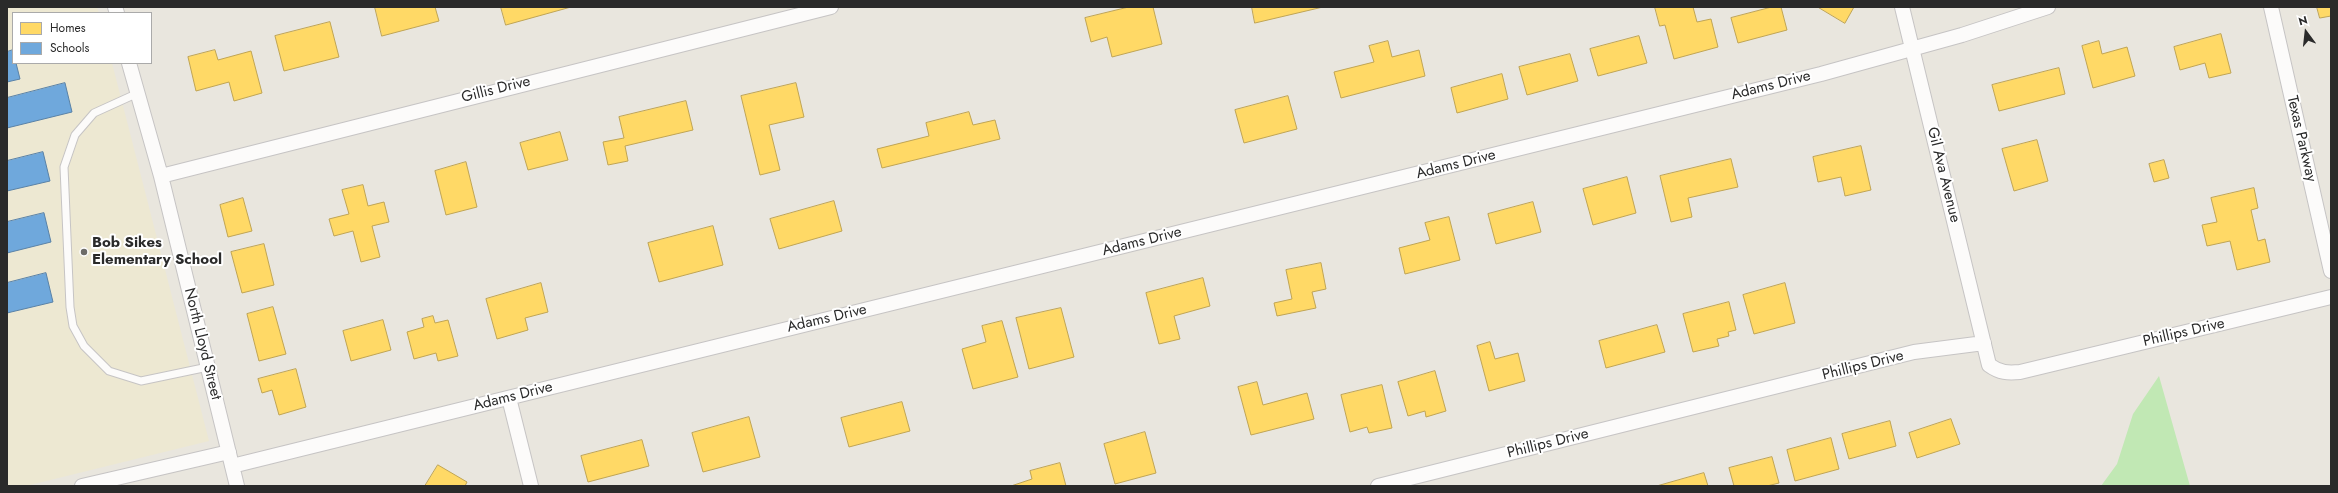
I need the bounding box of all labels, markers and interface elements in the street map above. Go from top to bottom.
legend [12,12,152,64]
north arrow [2286,12,2326,52]
text: N [2297,12,2309,29]
text: Homes [50,19,86,37]
text: Schools [50,39,89,57]
street label: Adams Drive [1729,67,1813,105]
street label: Gillis Drive [460,73,532,107]
street label: Texas Parkway [2282,94,2320,184]
street label: Gil Ava Avenue [1922,125,1964,225]
street label: Adams Drive [1414,146,1498,184]
street label: Adams Drive [1100,223,1184,261]
place label: Bob Sikes Elementary School [92,234,222,269]
marker: Bob Sikes Elementary School [79,247,89,257]
street label: North Lloyd Street [179,286,225,402]
street label: Adams Drive [785,301,869,337]
street label: Phillips Drive [2141,315,2227,351]
street label: Phillips Drive [1820,347,1906,385]
street label: Adams Drive [471,378,555,416]
street label: Phillips Drive [1505,425,1591,463]

